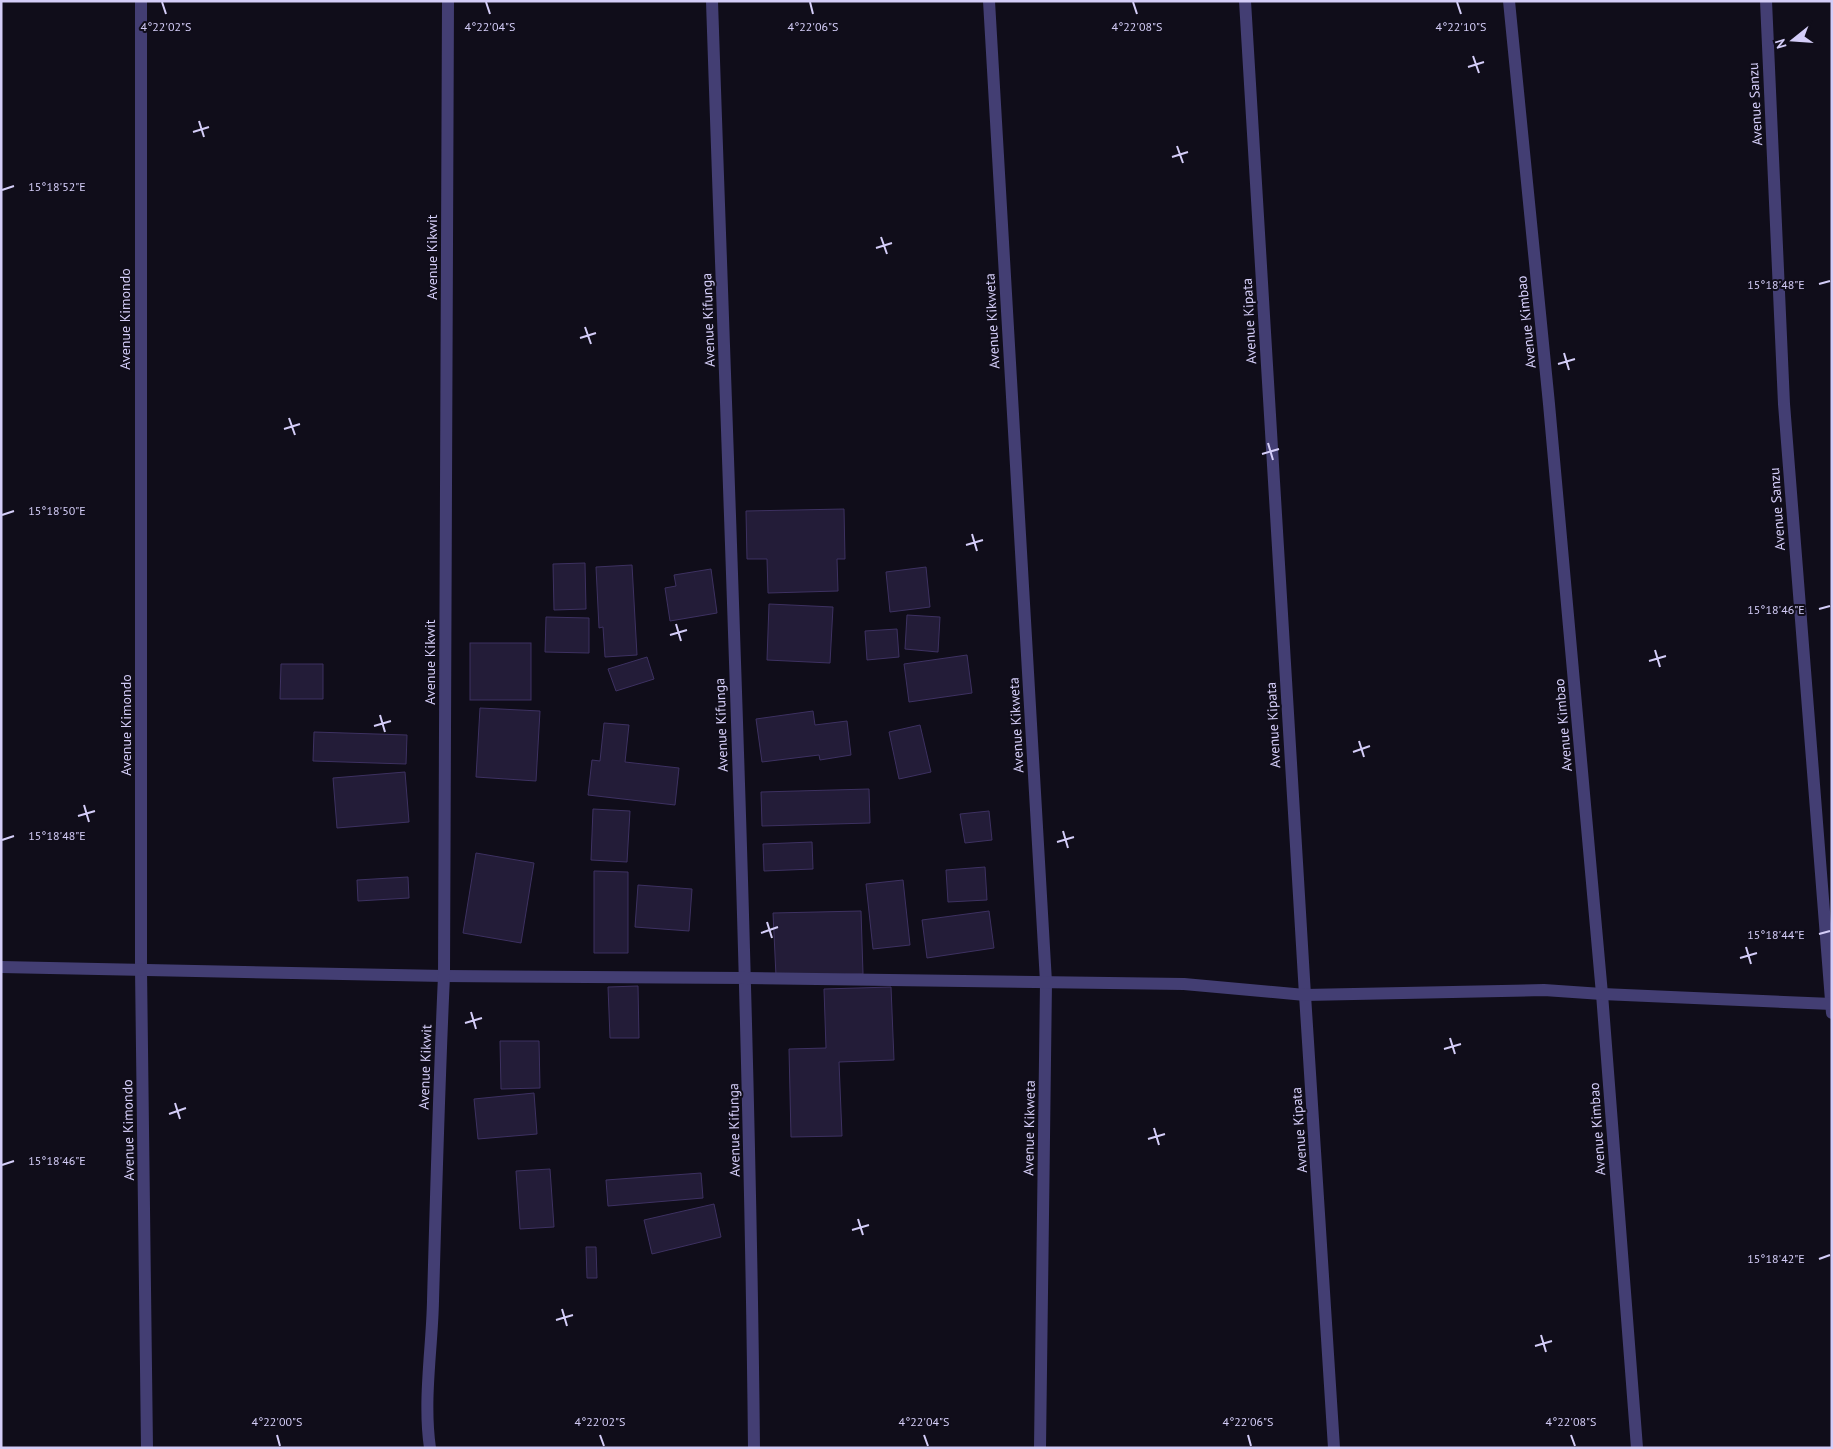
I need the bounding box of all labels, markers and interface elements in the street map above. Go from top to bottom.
north arrow [1768,15,1818,65]
text: 4°22'02"S [141,19,191,34]
text: 4°22'04"S [465,19,515,34]
text: 4°22'06"S [788,19,838,34]
text: 4°22'08"S [1112,19,1162,34]
text: 4°22'10"S [1436,19,1486,34]
text: N [1771,37,1791,51]
street label: Avenue Sanzu [1744,62,1766,146]
text: 15°18'52"E [28,179,86,194]
street label: Avenue Kikwit [423,214,441,300]
street label: Avenue Kimondo [116,268,134,370]
street label: Avenue Kifunga [697,273,719,367]
street label: Avenue Kikweta [981,273,1003,369]
street label: Avenue Kimbao [1512,275,1540,369]
text: 15°18'48"E [1747,277,1805,292]
street label: Avenue Kipata [1238,278,1260,364]
street label: Avenue Sanzu [1765,467,1789,551]
text: 15°18'50"E [28,503,86,518]
text: 15°18'46"E [1747,602,1805,617]
street label: Avenue Kikwit [421,619,439,705]
street label: Avenue Kimondo [117,674,135,776]
street label: Avenue Kikweta [1005,677,1027,773]
street label: Avenue Kifunga [710,678,732,772]
street label: Avenue Kimbao [1550,678,1576,772]
street label: Avenue Kipata [1262,682,1284,768]
text: 15°18'48"E [28,828,86,843]
text: 15°18'44"E [1747,927,1805,942]
street label: Avenue Kikwit [415,1024,435,1110]
street label: Avenue Kimondo [118,1079,138,1181]
street label: Avenue Kikweta [1019,1080,1039,1176]
street label: Avenue Kimbao [1585,1082,1609,1176]
street label: Avenue Kifunga [724,1083,744,1177]
street label: Avenue Kipata [1287,1086,1311,1174]
text: 15°18'46"E [28,1153,86,1168]
text: 15°18'42"E [1747,1251,1805,1266]
text: 4°22'00"S [252,1414,302,1429]
text: 4°22'02"S [575,1414,625,1429]
text: 4°22'04"S [899,1414,949,1429]
text: 4°22'06"S [1223,1414,1273,1429]
text: 4°22'08"S [1546,1414,1596,1429]

